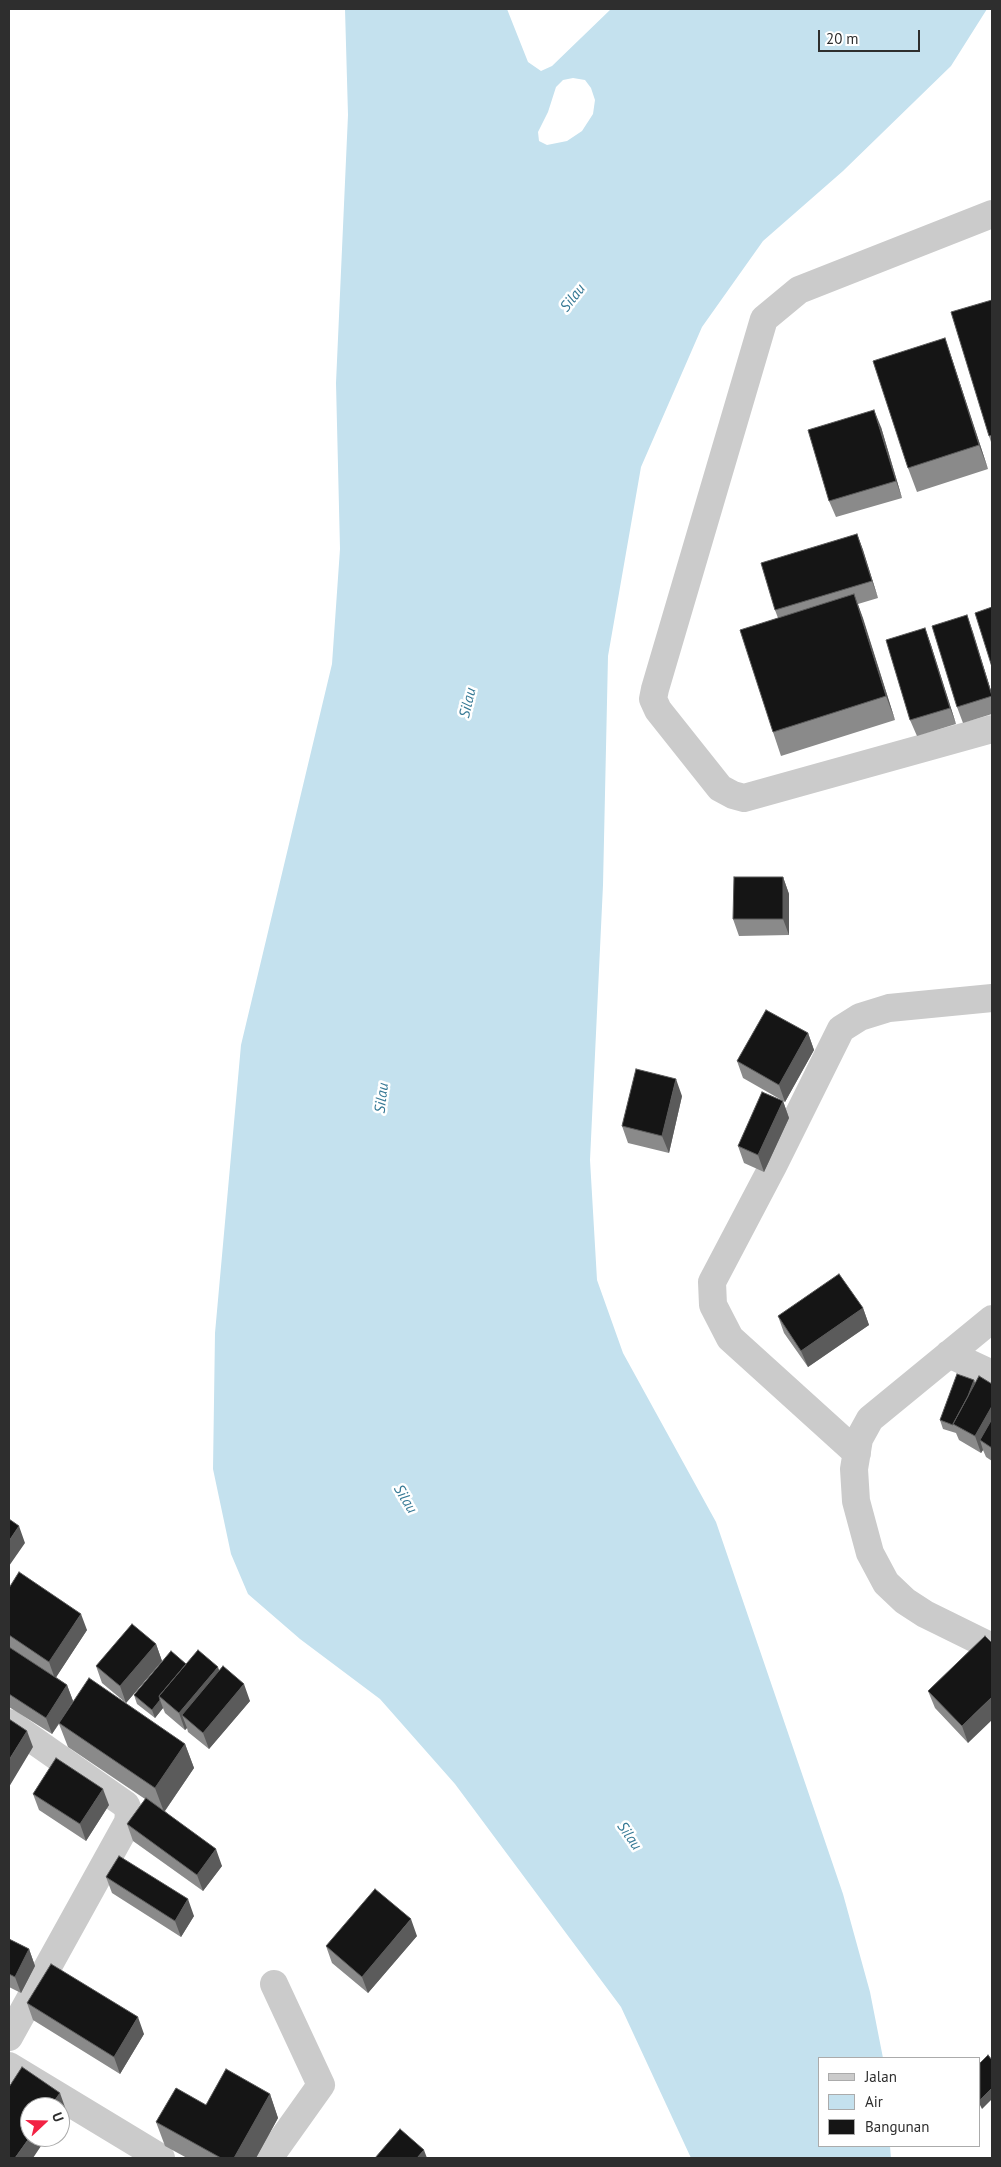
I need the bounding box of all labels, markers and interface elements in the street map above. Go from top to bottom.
scale bar [821,20,924,52]
text: 20 m [826,29,859,48]
water label: Silau [557,280,589,316]
water label: Silau [456,686,480,720]
water label: Silau [371,1082,393,1114]
water label: Silau [389,1481,421,1517]
water label: Silau [613,1818,645,1854]
legend [818,2057,981,2147]
text: Jalan [865,2067,897,2086]
text: Air [865,2092,883,2111]
north arrow [20,2097,70,2147]
text: U [48,2110,68,2124]
text: Bangunan [865,2117,929,2136]

